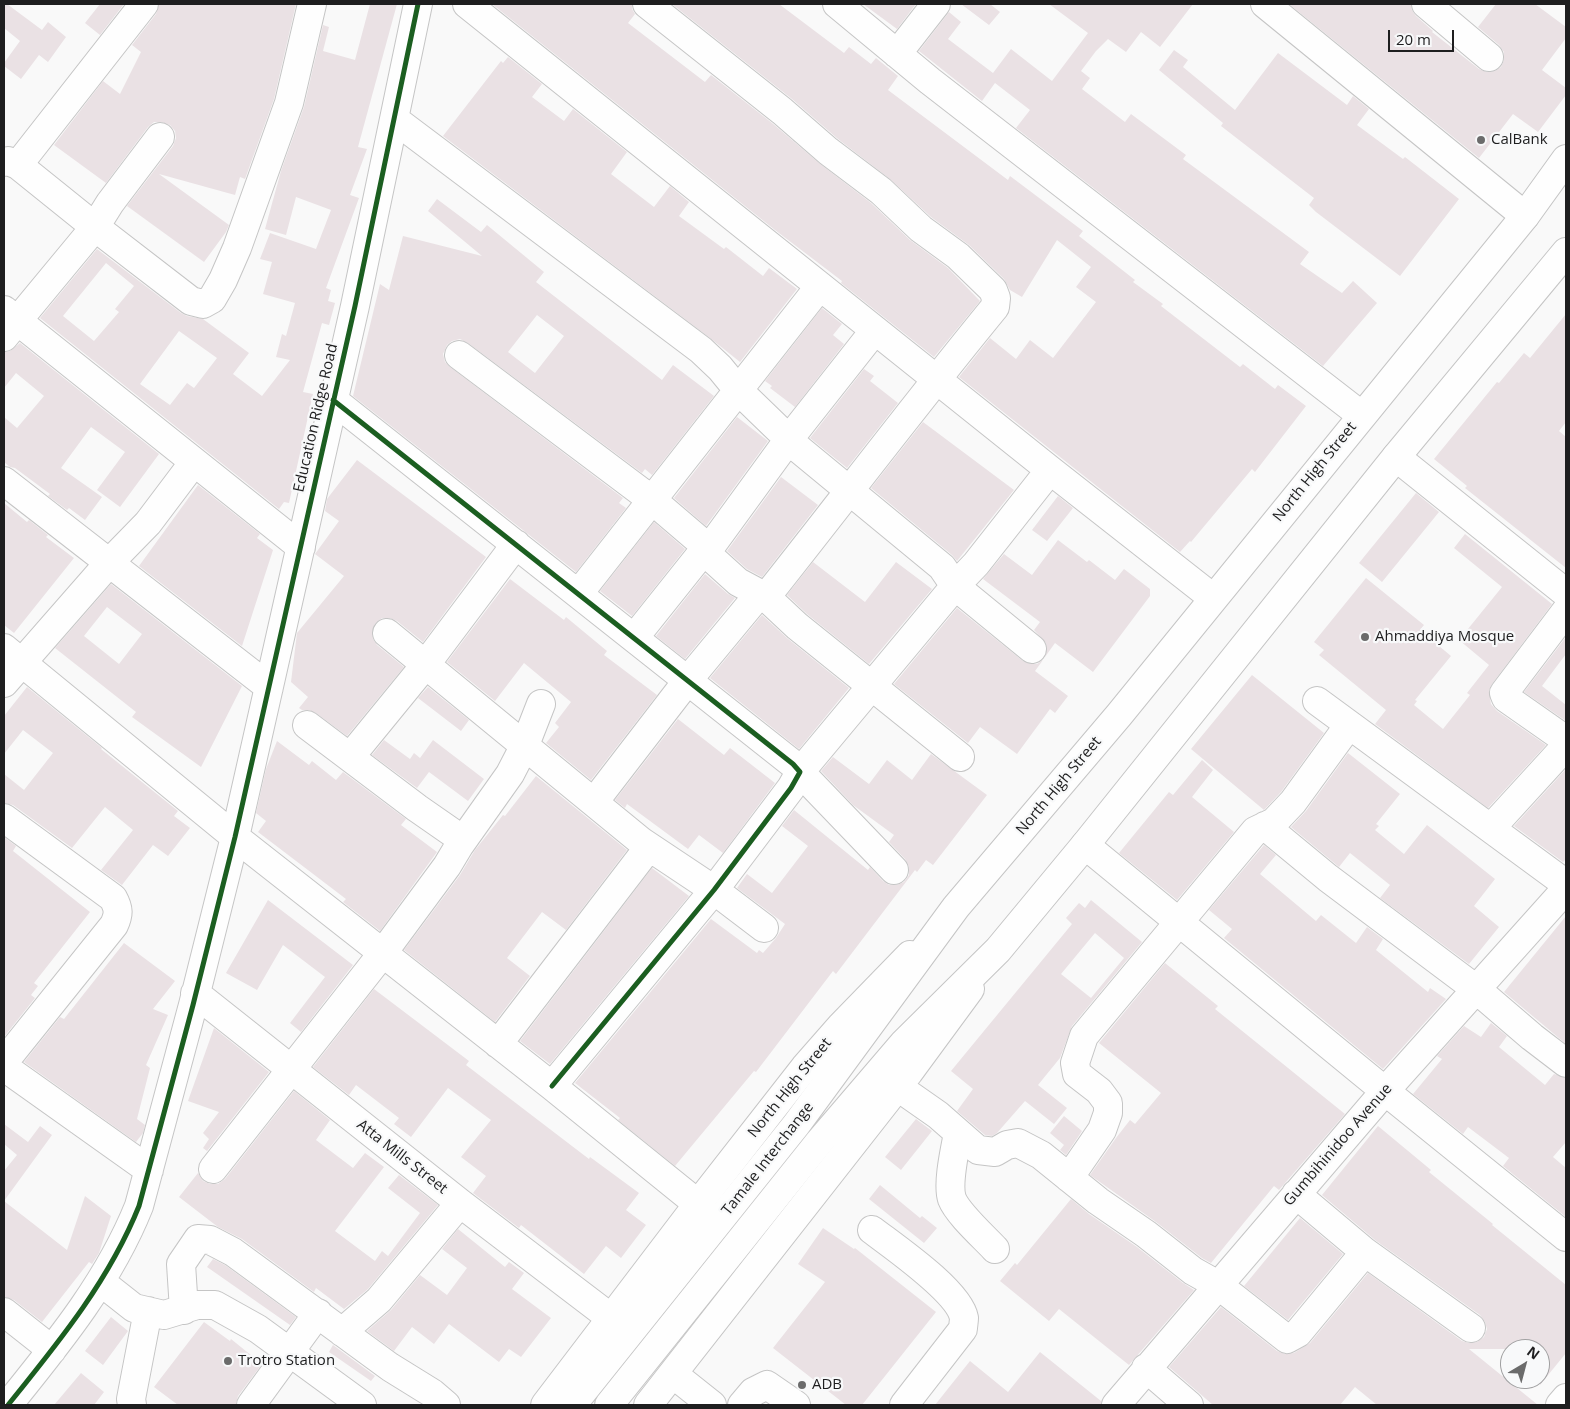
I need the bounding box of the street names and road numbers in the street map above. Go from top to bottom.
street label: Education Ridge Road [290,342,342,494]
street label: North High Street [1269,419,1361,525]
street label: North High Street [1013,733,1105,839]
street label: North High Street [744,1035,836,1141]
street label: Gumbihinidoo Avenue [1280,1080,1396,1210]
street label: Tamale Interchange [718,1099,818,1219]
street label: Atta Mills Street [353,1116,451,1198]

